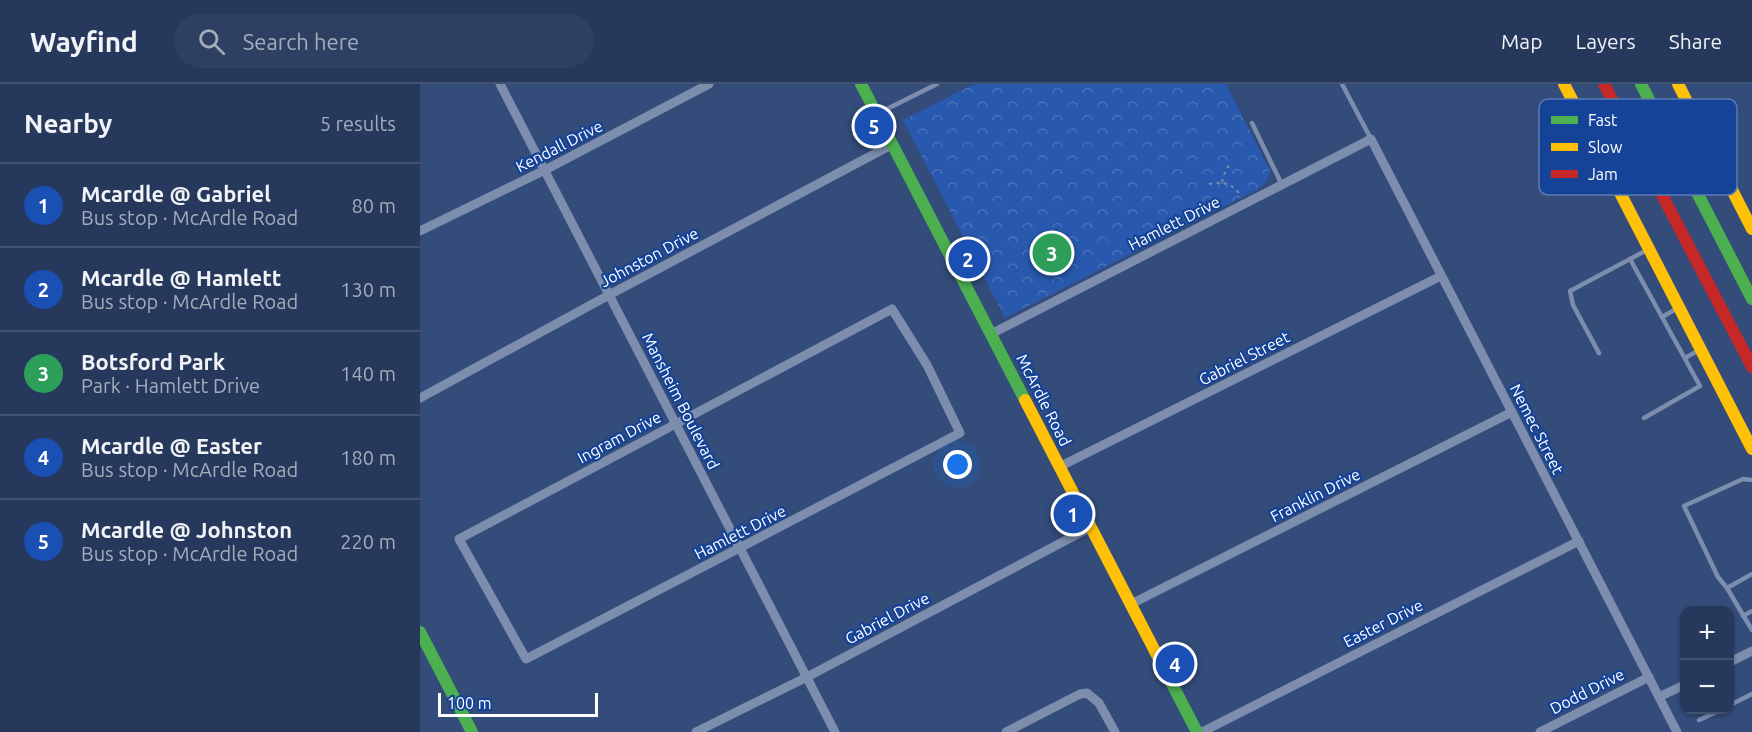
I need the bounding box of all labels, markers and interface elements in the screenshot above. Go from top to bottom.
search box [174,14,594,68]
icon: search [195,25,228,58]
text: Wayfind [30,26,138,57]
text: Search here [243,29,359,54]
text: Map [1501,29,1542,53]
text: Layers [1575,29,1636,53]
text: Share [1669,29,1722,53]
legend [1539,99,1737,195]
pin: 5 [854,104,894,148]
text: Nearby [24,109,112,138]
text: Fast [1588,111,1618,129]
text: 5 results [320,112,396,135]
street label: Kendall Drive [513,116,605,176]
text: Slow [1588,138,1623,156]
text: Jam [1588,165,1618,183]
text: Mcardle @ Gabriel [81,181,271,206]
street label: Hamlett Drive [1125,192,1223,254]
text: 1 [38,194,49,217]
text: 80 m [352,194,396,217]
text: Bus stop · McArdle Road [81,206,298,229]
street label: Johnston Drive [597,224,701,290]
pin: 3 [1032,230,1072,276]
pin: 2 [948,236,988,282]
text: Mcardle @ Hamlett [81,265,281,290]
text: 2 [38,278,49,301]
text: 130 m [340,278,396,301]
text: Bus stop · McArdle Road [81,290,298,313]
street label: Gabriel Street [1196,327,1293,389]
street label: Mansheim Boulevard [639,330,723,472]
text: Botsford Park [81,349,225,374]
street label: McArdle Road [1013,351,1075,449]
text: 3 [38,362,49,385]
text: 140 m [340,362,396,385]
text: Park · Hamlett Drive [81,374,260,397]
street label: Nemec Street [1507,381,1568,478]
street label: Ingram Drive [574,407,664,467]
text: Mcardle @ Easter [81,433,262,458]
text: 4 [38,446,49,469]
text: 180 m [340,446,396,469]
your location [943,450,972,479]
text: Bus stop · McArdle Road [81,458,298,481]
street label: Franklin Drive [1267,465,1363,525]
pin: 1 [1054,492,1092,536]
street label: Hamlett Drive [691,501,789,563]
text: Mcardle @ Johnston [81,517,292,542]
text: 5 [38,530,49,553]
text: 220 m [340,530,396,553]
text: Bus stop · McArdle Road [81,542,298,565]
street label: Gabriel Drive [842,588,932,648]
street label: Easter Drive [1340,595,1426,651]
map controls [1680,606,1734,714]
button: + [1680,606,1734,660]
pin: 4 [1156,642,1194,686]
button: − [1680,660,1734,714]
street label: Dodd Drive [1547,665,1627,717]
scale bar [438,690,598,718]
text: 100 m [447,694,492,712]

